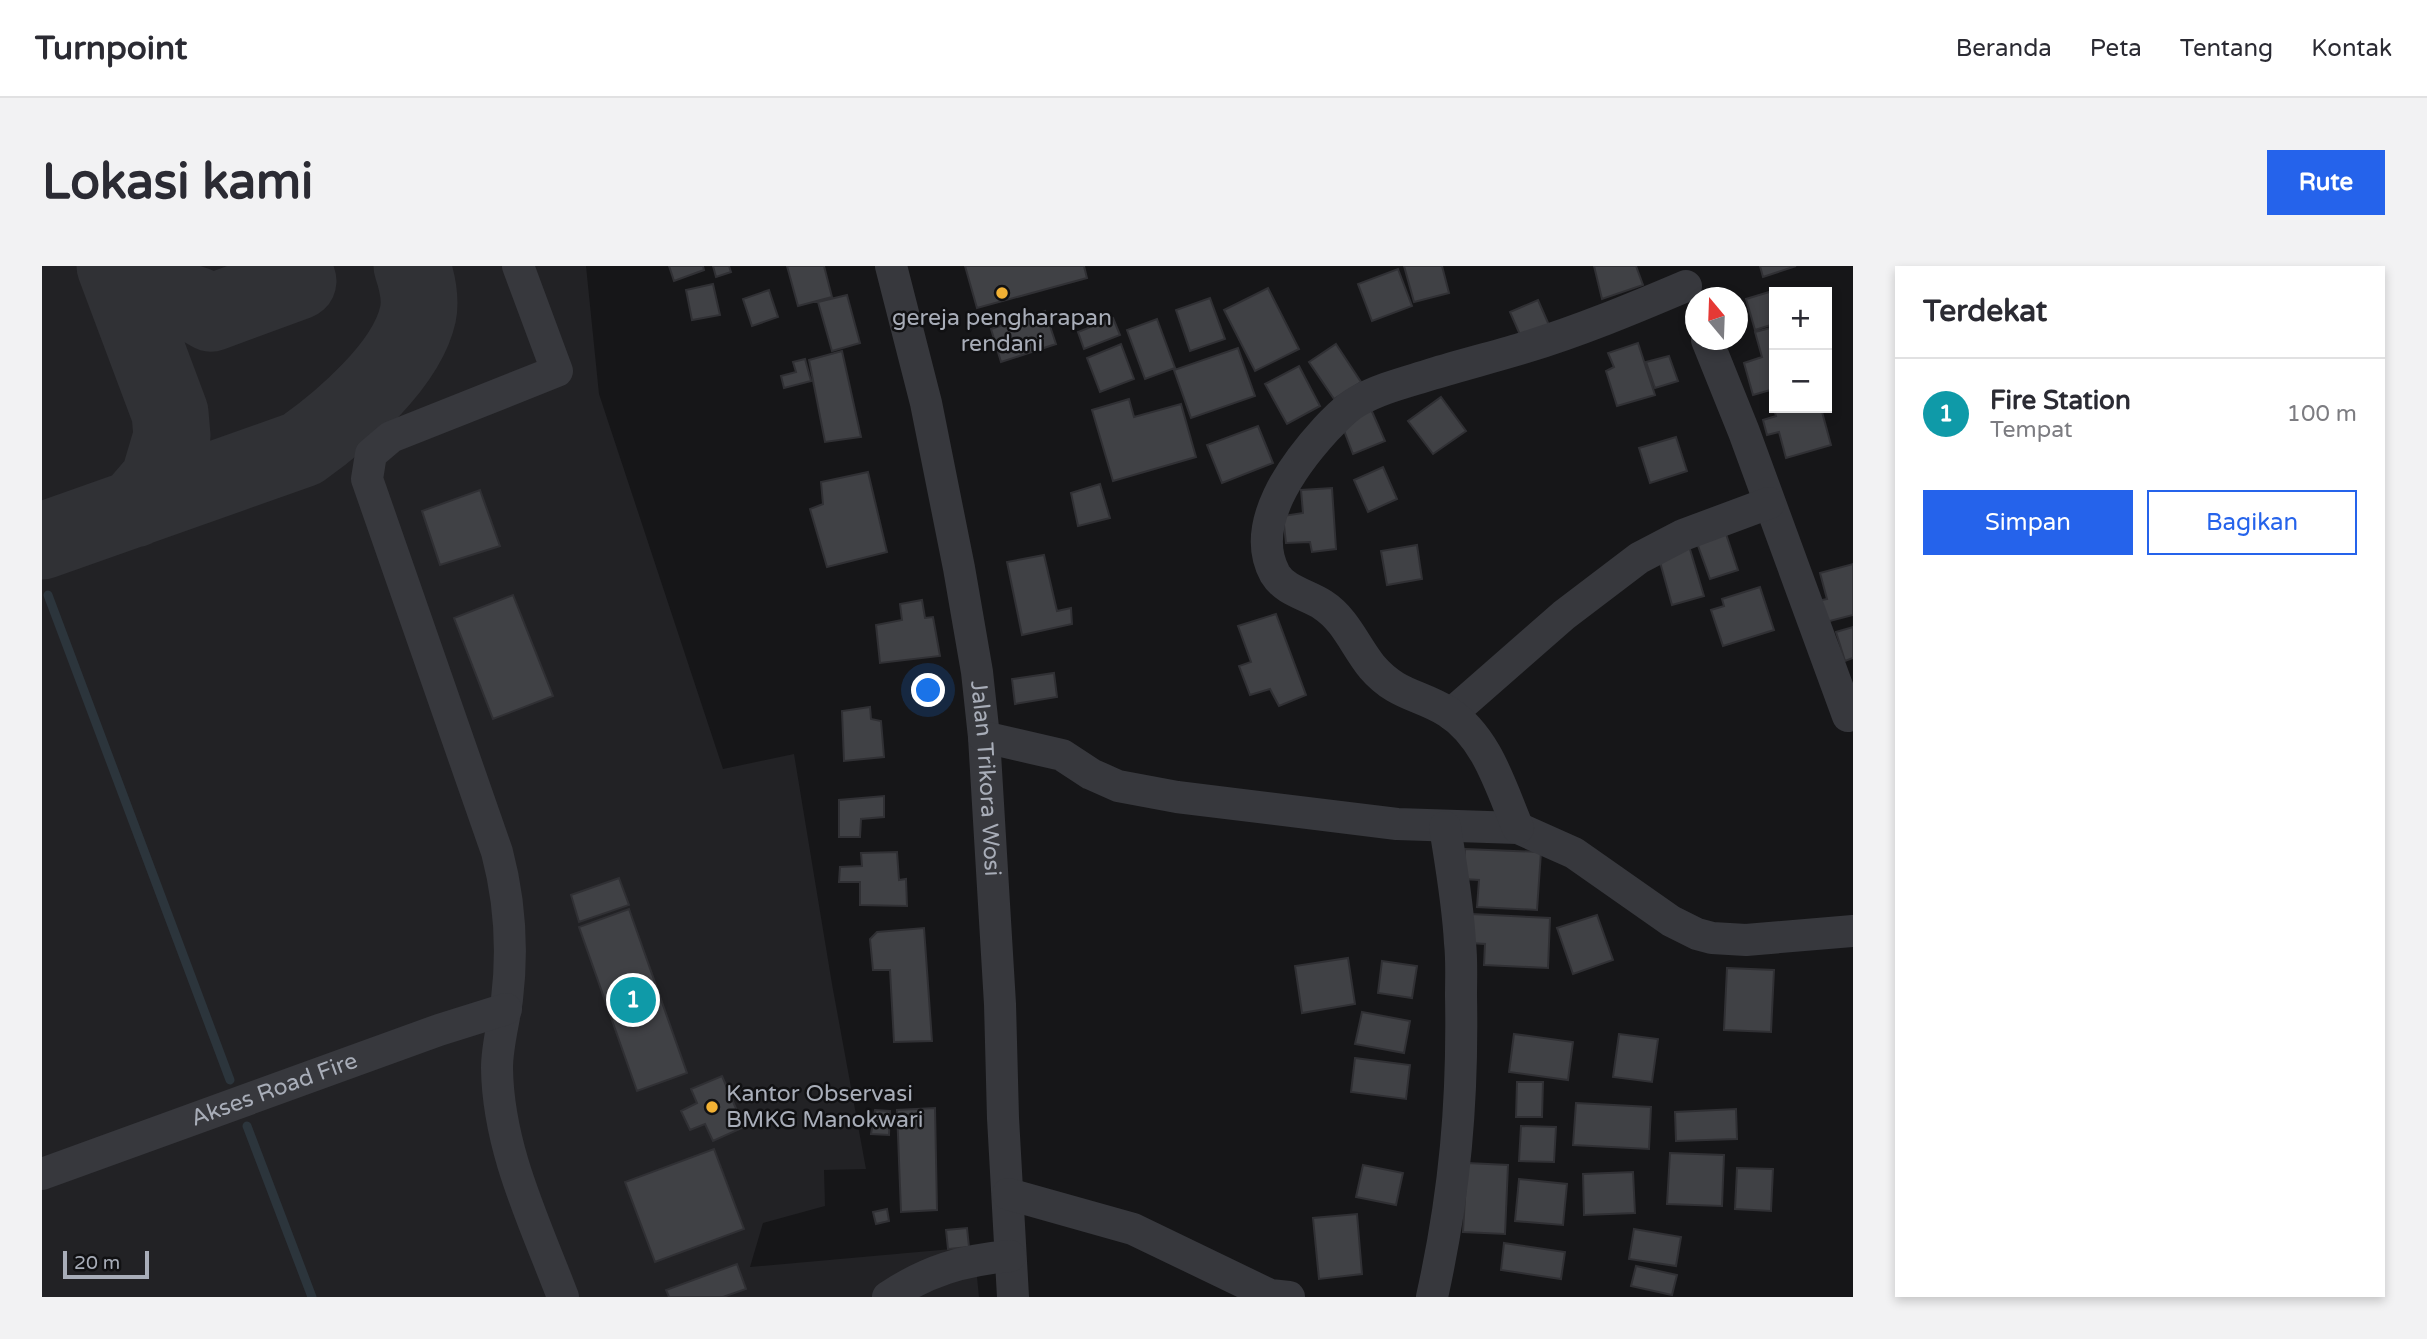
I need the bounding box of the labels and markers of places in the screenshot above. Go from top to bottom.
marker: gereja pengharapan rendani [994,285,1010,301]
place label: gereja pengharapan rendani [892,304,1112,358]
pin: 1 [610,974,656,1026]
place label: Kantor Observasi BMKG Manokwari [726,1080,923,1134]
marker: Kantor Observasi BMKG Manokwari [704,1099,720,1115]

